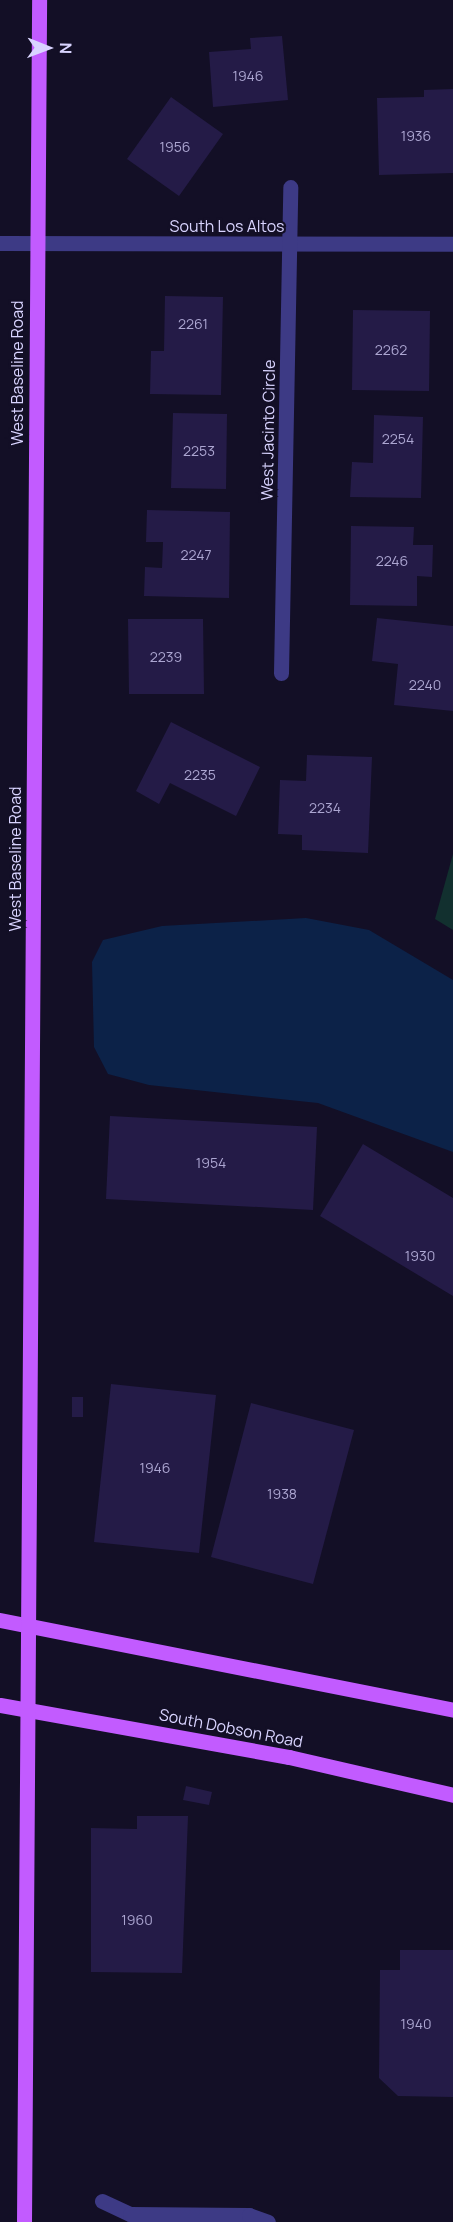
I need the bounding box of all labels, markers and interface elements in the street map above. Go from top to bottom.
north arrow [18,18,78,78]
text: N [55,42,77,54]
house number: 1946 [232,68,264,84]
house number: 1936 [401,128,431,144]
house number: 1956 [160,139,190,155]
street label: South Los Altos [170,216,284,236]
street label: West Baseline Road [7,300,27,446]
house number: 2261 [178,316,208,332]
house number: 2262 [375,342,407,358]
street label: West Jacinto Circle [257,359,279,501]
house number: 2254 [382,431,414,447]
house number: 2253 [183,443,215,459]
house number: 2247 [181,547,211,563]
house number: 2246 [376,553,408,569]
house number: 2239 [150,649,182,665]
house number: 2240 [409,677,441,693]
house number: 2235 [184,767,216,783]
street label: West Baseline Road [5,786,25,932]
house number: 2234 [309,800,341,816]
house number: 1954 [196,1155,226,1171]
house number: 1930 [405,1248,435,1264]
house number: 1946 [139,1460,171,1476]
house number: 1938 [267,1486,297,1502]
street label: South Dobson Road [157,1705,305,1751]
house number: 1960 [121,1912,153,1928]
house number: 1940 [401,2016,431,2032]

